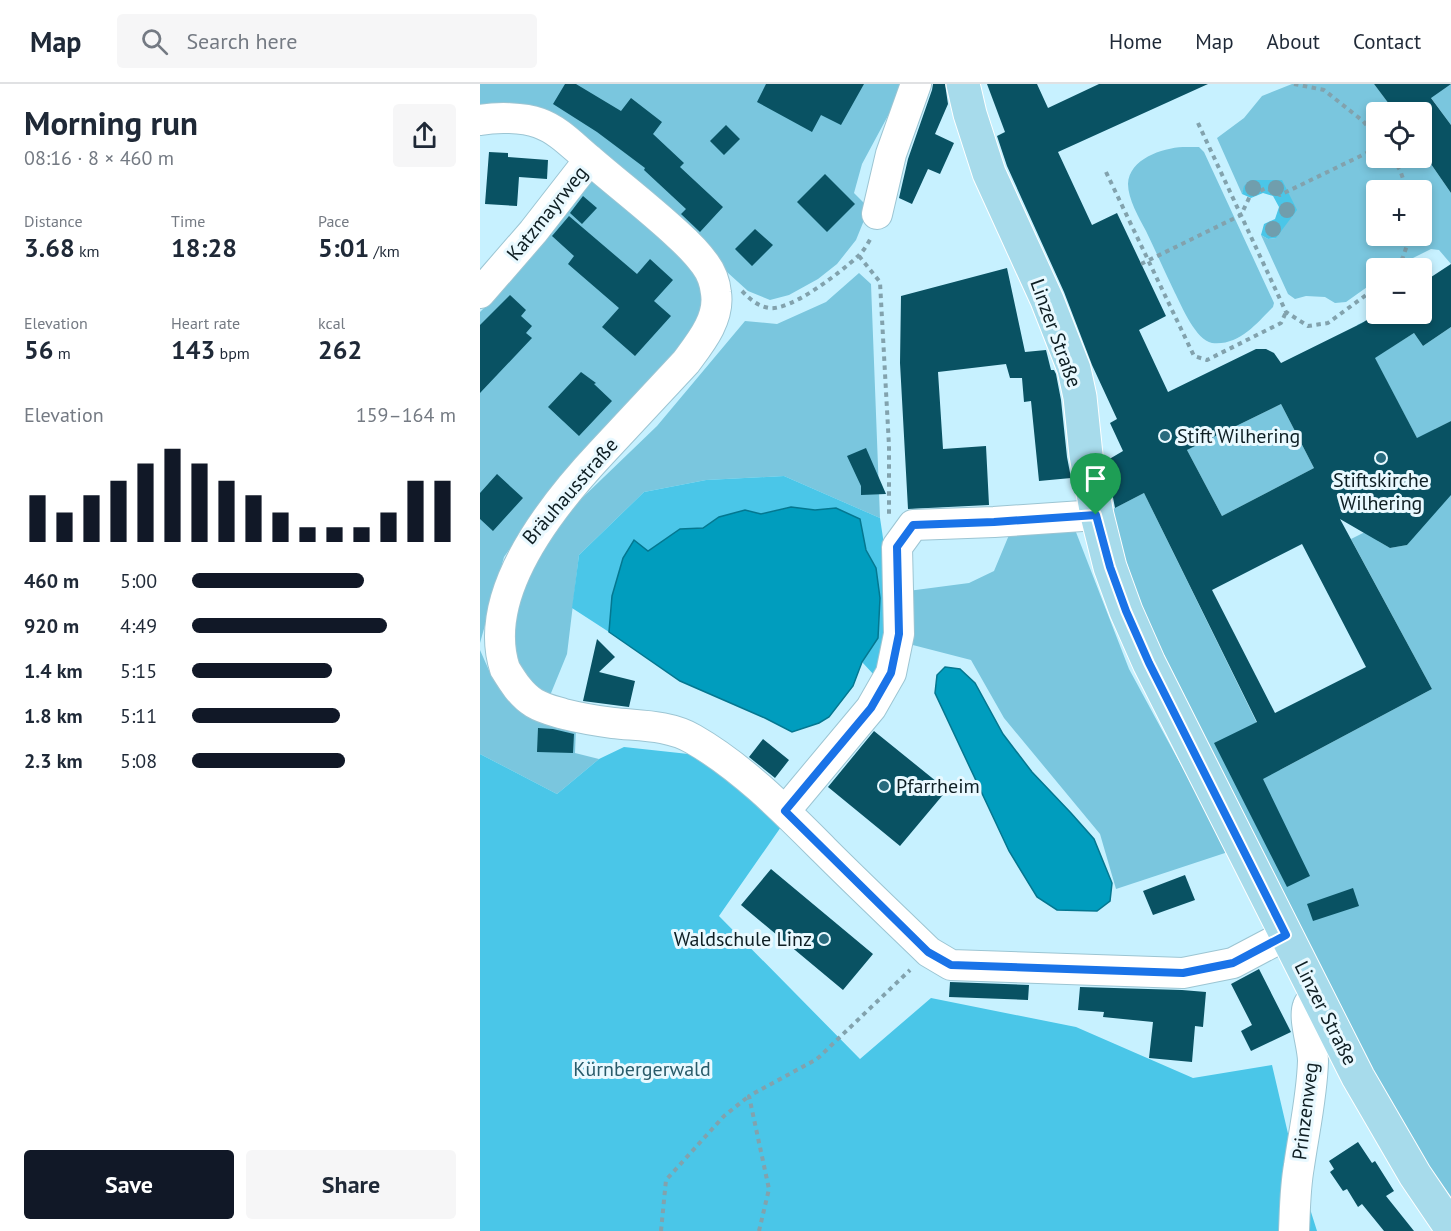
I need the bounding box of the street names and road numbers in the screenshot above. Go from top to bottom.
street label: Katzmayrweg [501,160,593,266]
street label: Linzer Straße [1024,275,1088,391]
street label: Bräuhausstraße [517,432,623,550]
street label: Linzer Straße [1289,956,1363,1070]
street label: Prinzenweg [1286,1061,1324,1161]

